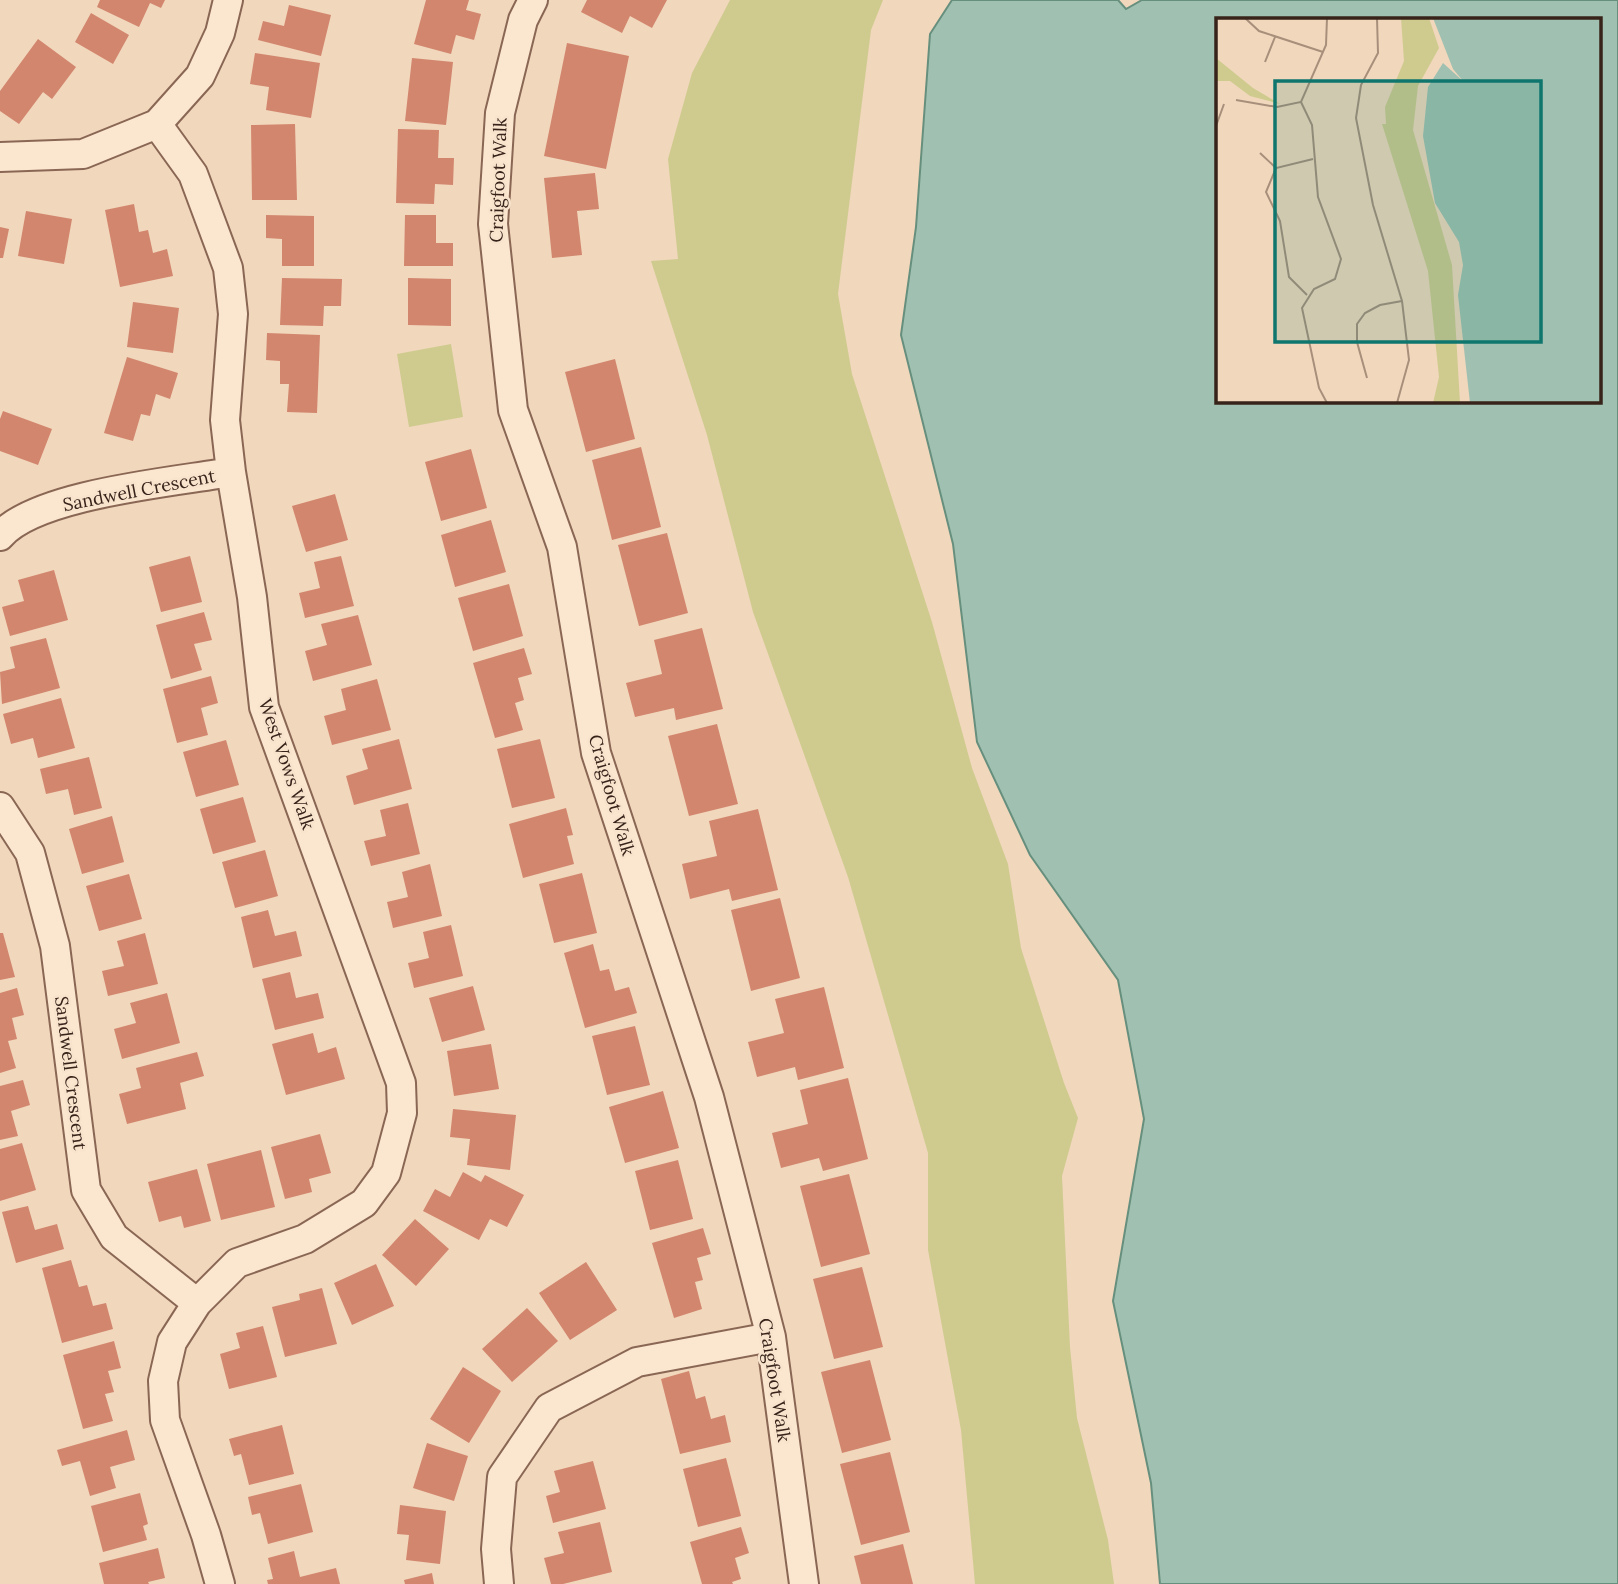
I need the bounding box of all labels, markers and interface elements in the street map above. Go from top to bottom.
inset map [1216,18,1600,402]
street label: Craigfoot Walk [484,117,512,243]
street label: Sandwell Crescent [61,464,217,516]
street label: West Vows Walk [254,696,320,833]
street label: Craigfoot Walk [584,732,640,859]
street label: Sandwell Crescent [50,995,92,1151]
street label: Craigfoot Walk [754,1316,796,1444]

